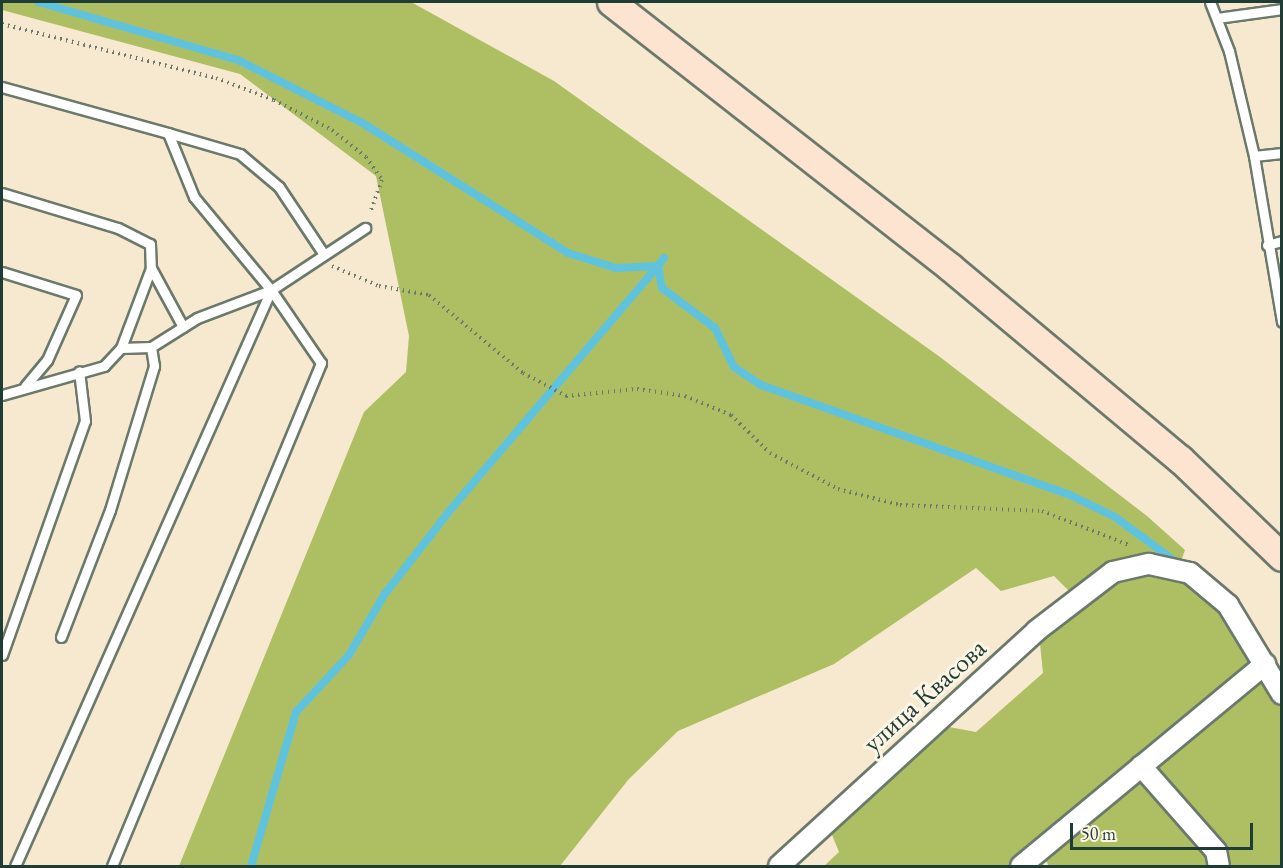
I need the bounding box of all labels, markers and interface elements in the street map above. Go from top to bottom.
street label: улица Квасова [856,631,992,759]
scale bar [1073,811,1256,849]
text: 50 m [1081,822,1116,845]

